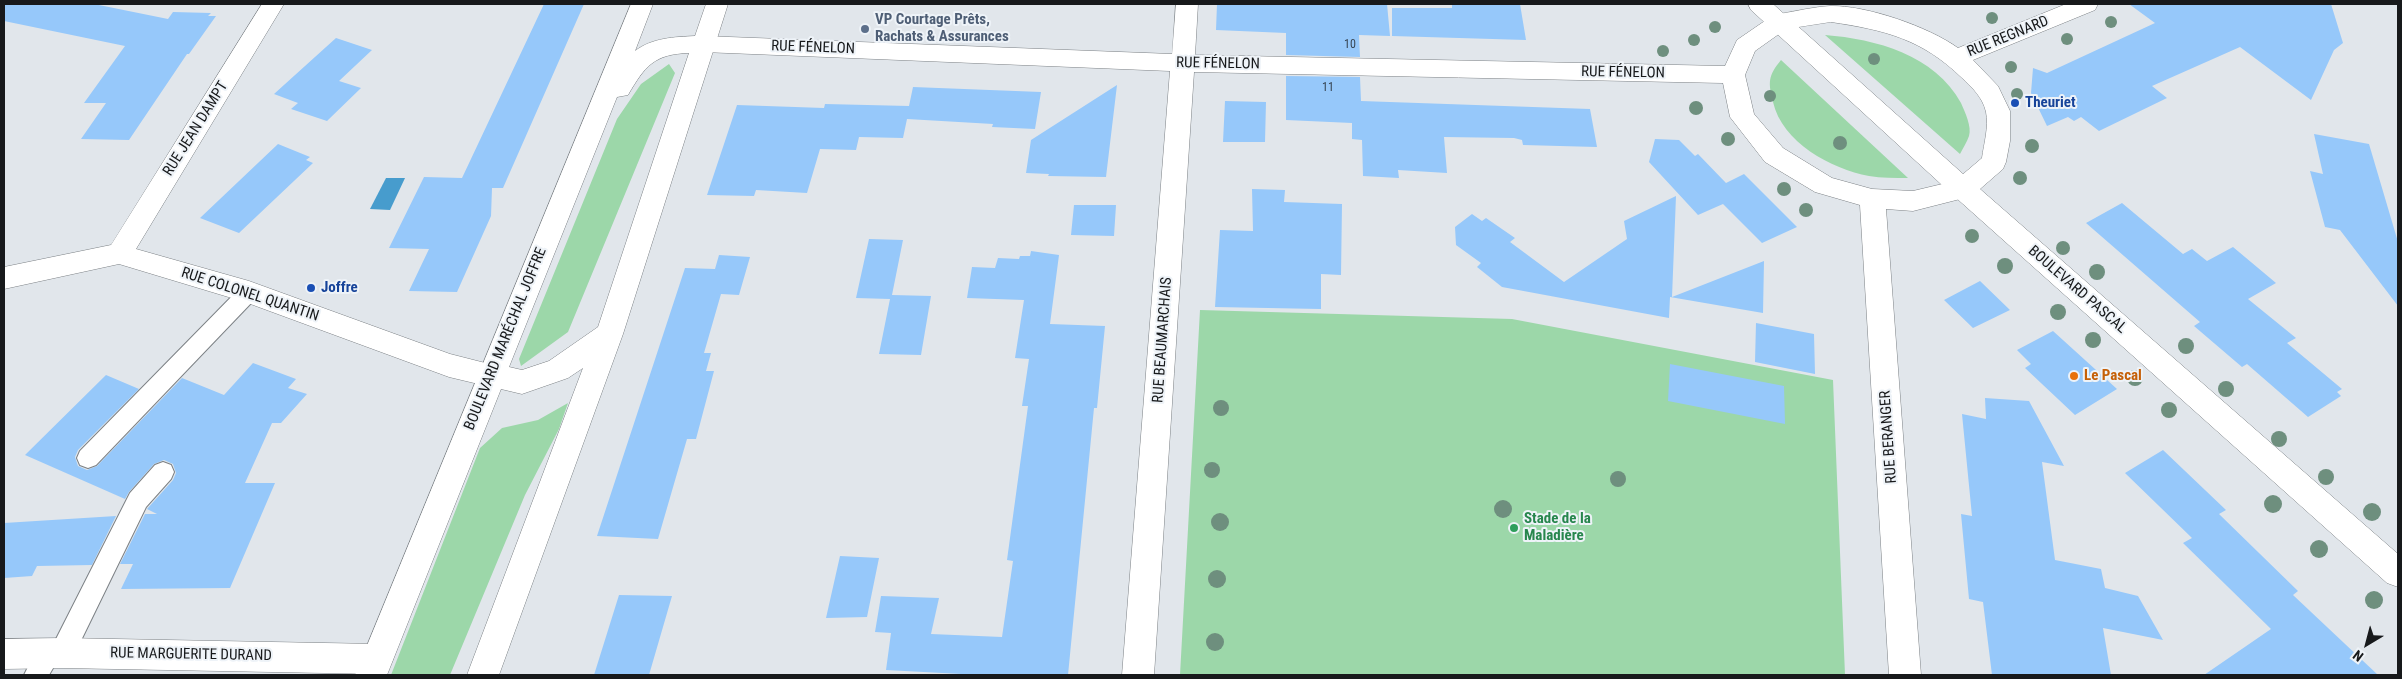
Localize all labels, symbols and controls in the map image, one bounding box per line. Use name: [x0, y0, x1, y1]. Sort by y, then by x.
place label: VP Courtage Prêts, Rachats & Assurances: [875, 11, 1009, 46]
street label: RUE REGNARD: [1965, 13, 2051, 61]
marker: VP Courtage Prêts, Rachats & Assurances: [859, 23, 871, 35]
street label: RUE FÉNELON: [771, 38, 855, 58]
house number: 10: [1344, 38, 1356, 52]
street label: RUE FÉNELON: [1176, 54, 1260, 74]
street label: RUE FÉNELON: [1581, 63, 1665, 83]
street label: RUE JEAN DAMPT: [160, 78, 232, 180]
house number: 11: [1322, 81, 1334, 95]
place label: Theuriet: [2025, 94, 2076, 112]
marker: Theuriet: [2009, 97, 2021, 109]
street label: BOULEVARD PASCAL: [2024, 242, 2130, 338]
street label: BOULEVARD MARÉCHAL JOFFRE: [461, 245, 551, 433]
street label: RUE COLONEL QUANTIN: [179, 264, 321, 326]
street label: RUE BEAUMARCHAIS: [1150, 276, 1176, 404]
place label: Joffre: [321, 279, 358, 297]
marker: Joffre: [305, 282, 317, 294]
place label: Le Pascal: [2084, 367, 2142, 385]
marker: Le Pascal: [2068, 370, 2080, 382]
street label: RUE BERANGER: [1877, 390, 1901, 484]
place label: Stade de la Maladière: [1524, 510, 1591, 545]
marker: Stade de la Maladière: [1508, 522, 1520, 534]
north arrow: [2342, 619, 2392, 669]
street label: RUE MARGUERITE DURAND: [110, 645, 272, 665]
text: N: [2350, 647, 2366, 665]

